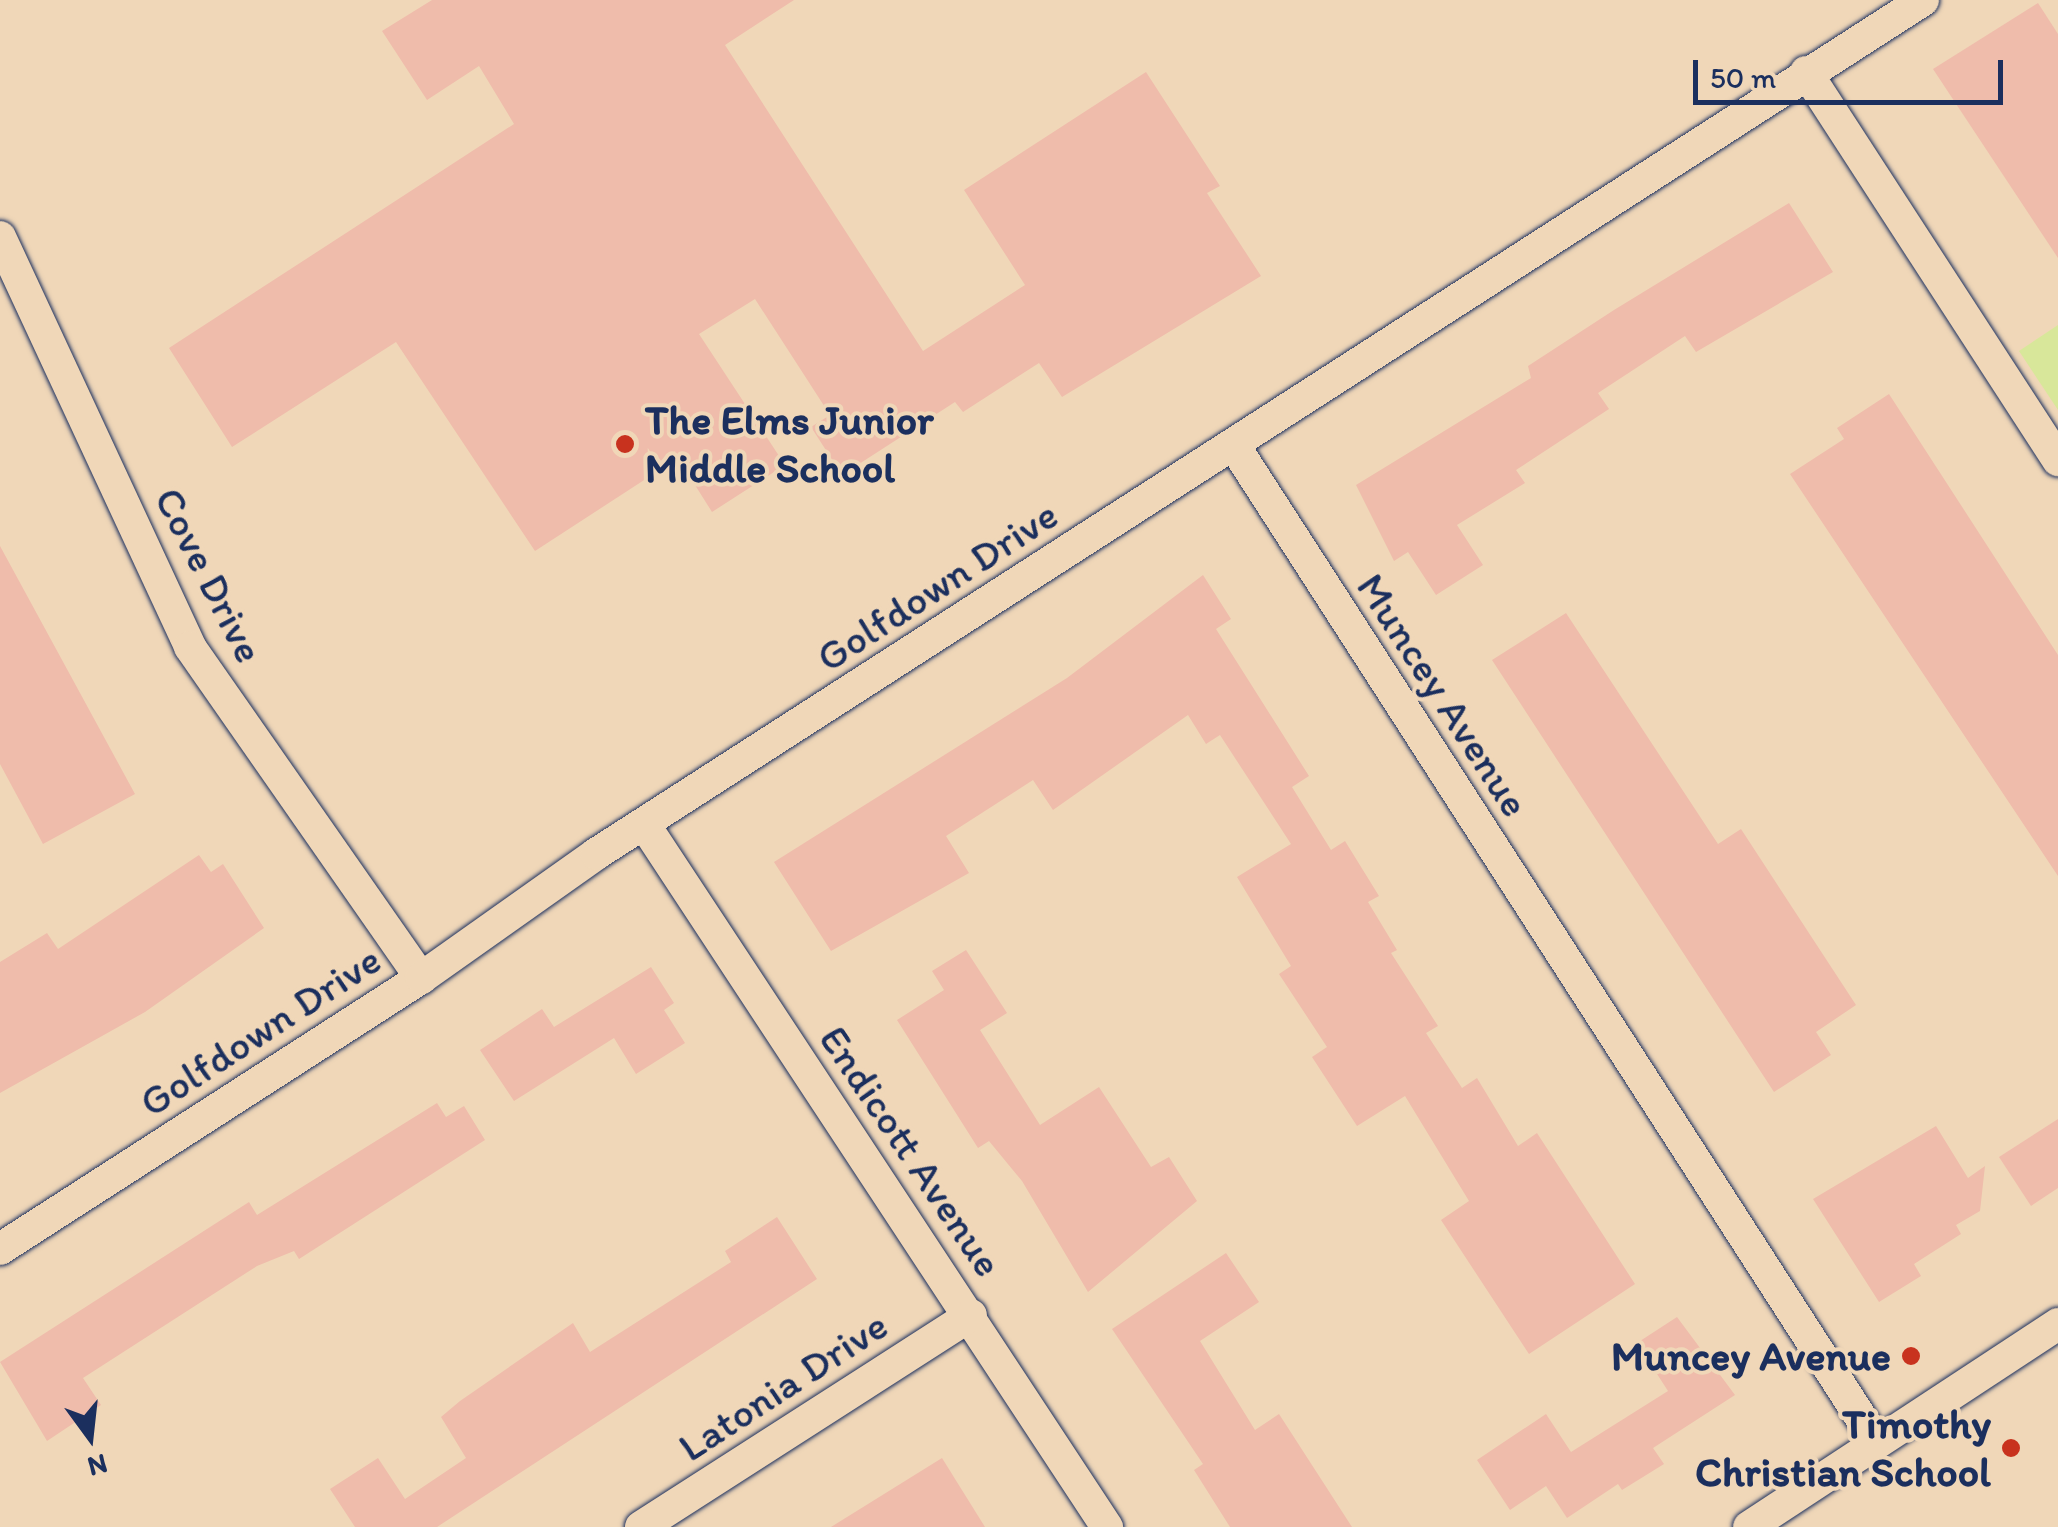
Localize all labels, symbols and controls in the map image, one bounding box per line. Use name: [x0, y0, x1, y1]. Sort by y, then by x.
scale bar: [1698, 40, 2008, 102]
text: 50 m: [1710, 59, 1776, 96]
place label: The Elms Junior Middle School: [645, 395, 933, 494]
marker: The Elms Junior Middle School: [614, 433, 636, 455]
street label: Cove Drive: [143, 478, 275, 672]
street label: Golfdown Drive: [807, 489, 1067, 683]
street label: Muncey Avenue: [1346, 564, 1540, 826]
street label: Golfdown Drive: [130, 934, 390, 1128]
street label: Endicott Avenue: [809, 1016, 1013, 1286]
street label: Latonia Drive: [669, 1300, 897, 1472]
place label: Muncey Avenue: [1611, 1331, 1891, 1381]
marker: Muncey Avenue: [1900, 1345, 1922, 1367]
north arrow: [40, 1387, 140, 1487]
place label: Timothy Christian School: [1696, 1399, 1991, 1498]
marker: Timothy Christian School: [2000, 1437, 2022, 1459]
text: N: [84, 1447, 111, 1485]

